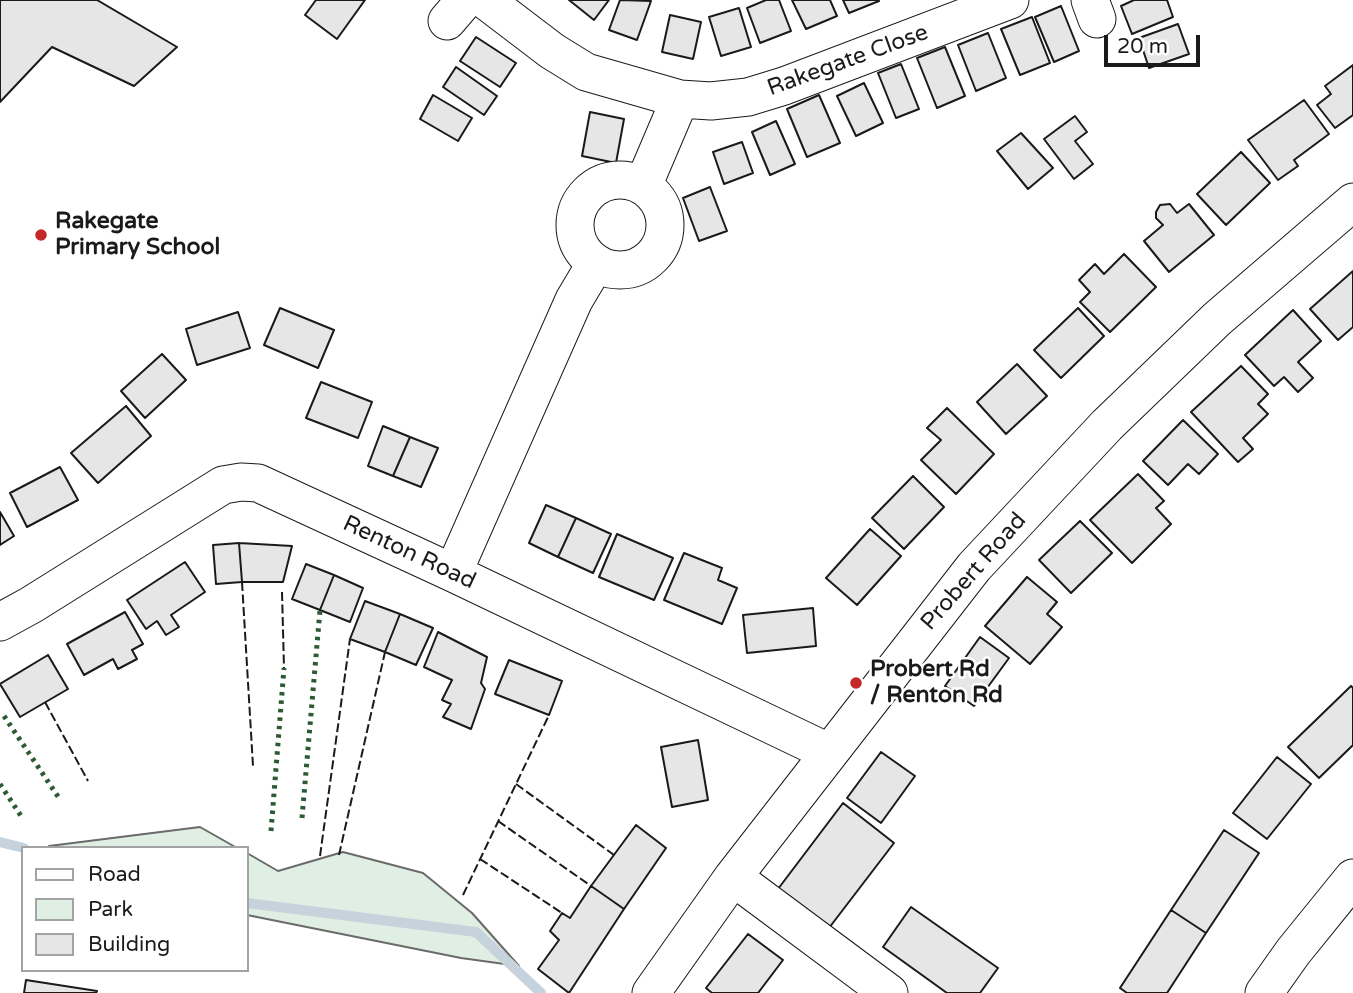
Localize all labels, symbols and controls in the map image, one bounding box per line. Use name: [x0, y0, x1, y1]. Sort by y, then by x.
street label: Rakegate Close: [764, 19, 932, 103]
scale bar: [1108, 21, 1204, 65]
text: 20 m: [1117, 34, 1168, 59]
place label: Rakegate Primary School: [55, 208, 220, 262]
marker: Rakegate Primary School: [33, 227, 49, 243]
street label: Probert Road: [915, 508, 1033, 636]
street label: Renton Road: [338, 510, 480, 596]
place label: Probert Rd / Renton Rd: [870, 656, 1003, 710]
marker: Probert Rd / Renton Rd: [848, 675, 864, 691]
legend: [21, 846, 248, 972]
text: Road: [88, 862, 141, 887]
text: Park: [88, 897, 133, 922]
text: Building: [88, 932, 170, 957]

